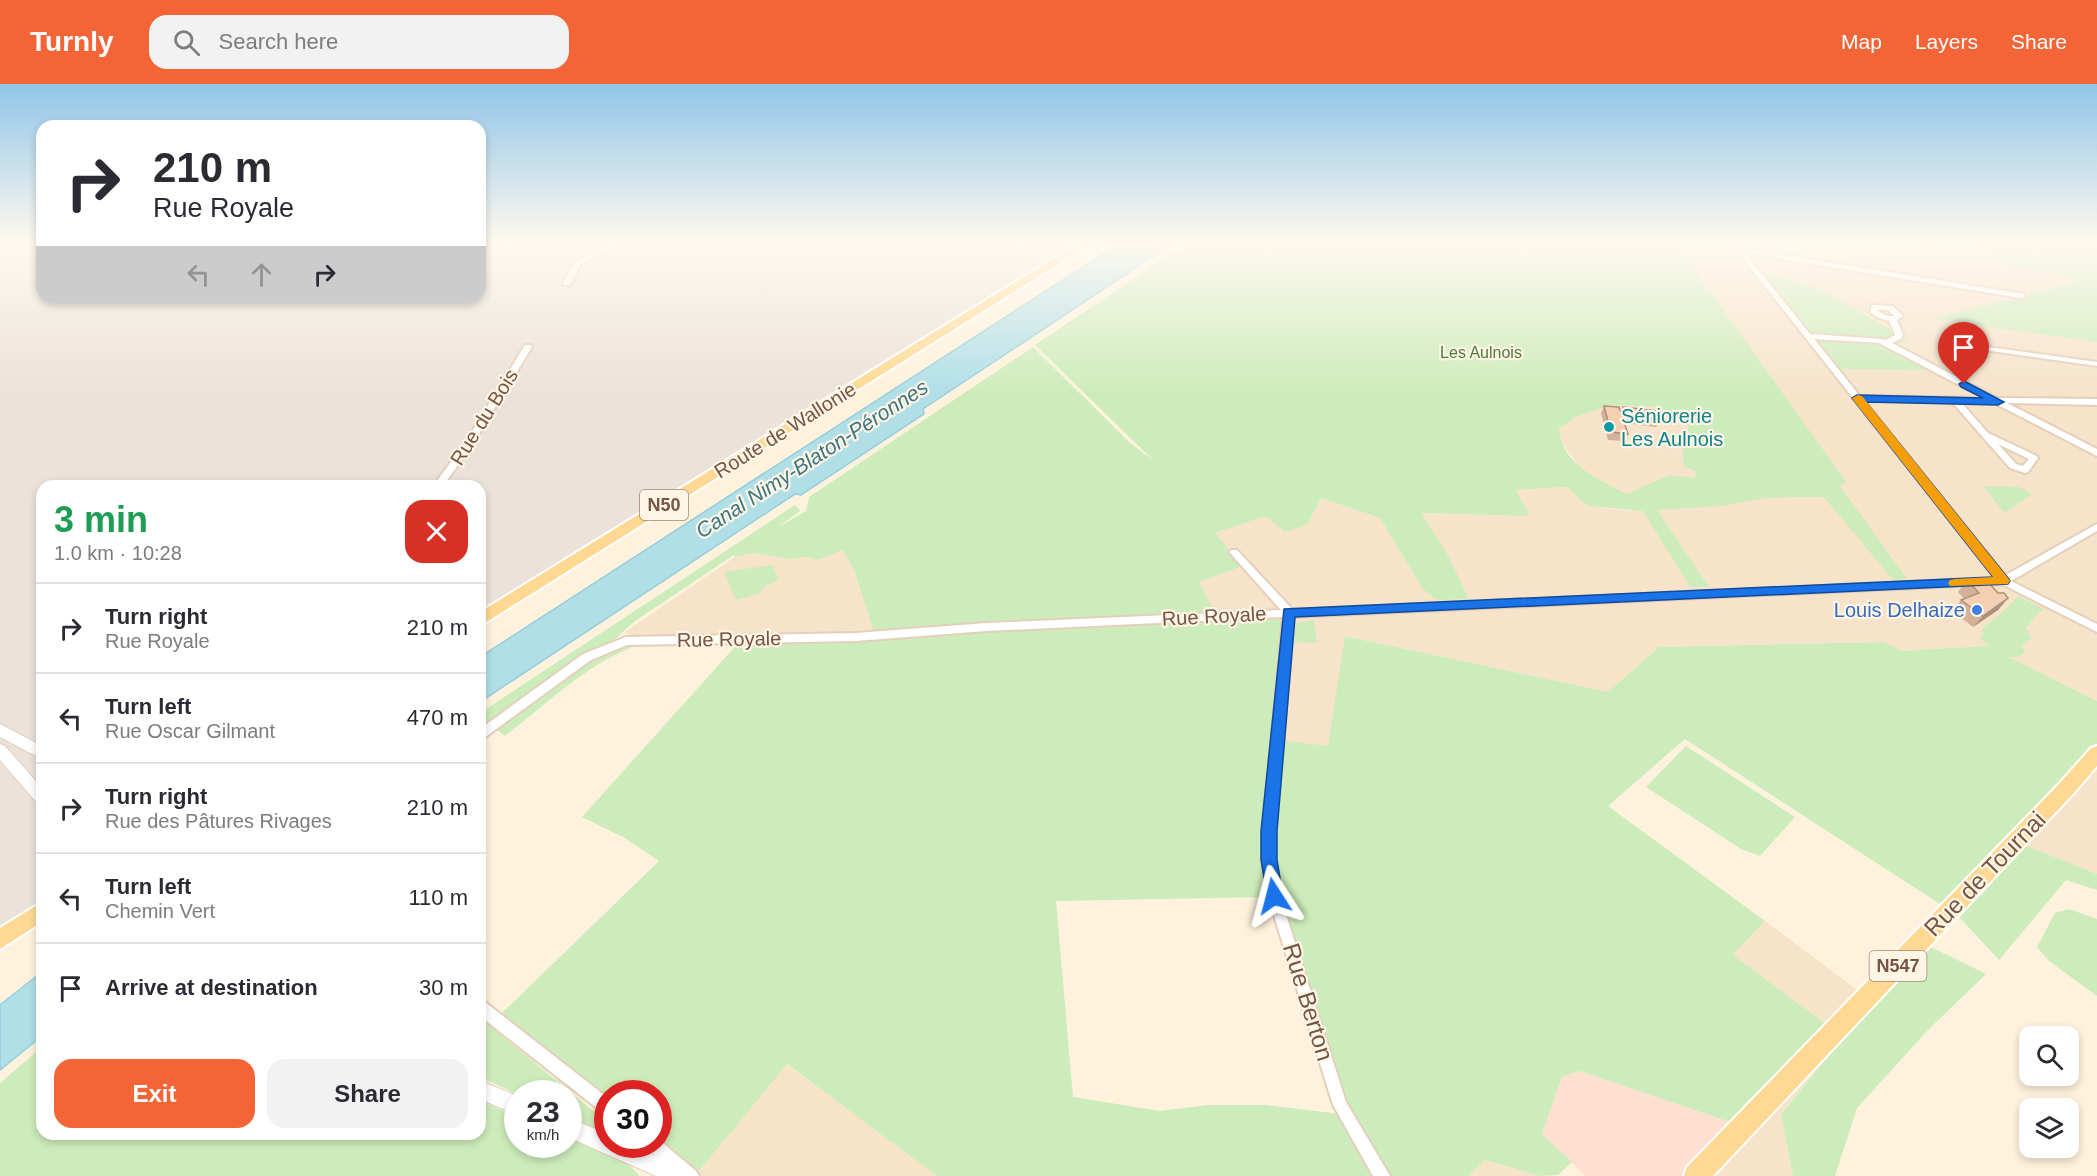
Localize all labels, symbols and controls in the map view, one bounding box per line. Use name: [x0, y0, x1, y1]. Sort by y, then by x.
search box: [149, 15, 569, 69]
text: Turnly: [30, 26, 113, 57]
icon: search: [170, 26, 203, 59]
text: Search here: [218, 29, 338, 54]
text: Map: [1841, 30, 1882, 53]
text: Layers: [1915, 30, 1978, 53]
text: Share: [2011, 30, 2067, 53]
icon: right: [54, 144, 132, 222]
text: 210 m: [153, 144, 272, 191]
text: Rue Royale: [153, 193, 294, 223]
icon: left: [182, 258, 215, 291]
icon: ahead: [245, 258, 278, 291]
icon: right: [308, 258, 341, 291]
pin: [1938, 322, 1989, 384]
icon: arrive: [1947, 331, 1980, 364]
park label: Les Aulnois: [1440, 344, 1522, 361]
street label: Rue du Bois: [446, 365, 522, 469]
water label: Canal Nimy-Blaton-Péronnes: [691, 375, 932, 542]
street label: Route de Wallonie: [710, 378, 860, 482]
place label: Séniorerie Les Aulnois: [1621, 405, 1723, 450]
marker: Séniorerie Les Aulnois: [1602, 420, 1616, 434]
road number: N50: [640, 490, 688, 520]
text: 3 min: [54, 499, 148, 540]
button: close: [405, 500, 468, 563]
text: 1.0 km · 10:28: [54, 542, 182, 564]
place label: Louis Delhaize: [1834, 599, 1965, 621]
street label: Rue Royale: [1161, 602, 1267, 630]
marker: Louis Delhaize: [1970, 603, 1984, 617]
text: Turn right: [105, 604, 207, 629]
icon: right: [54, 612, 87, 645]
text: 210 m: [407, 615, 468, 640]
street label: Rue Royale: [677, 627, 781, 651]
text: Rue Royale: [105, 630, 210, 652]
text: Turn left: [105, 694, 191, 719]
icon: left: [54, 702, 87, 735]
text: 470 m: [407, 705, 468, 730]
text: Rue Oscar Gilmant: [105, 720, 275, 742]
text: Turn right: [105, 784, 207, 809]
icon: right: [54, 792, 87, 825]
text: 210 m: [407, 795, 468, 820]
street label: Rue de Tournai: [1919, 806, 2051, 941]
text: Rue des Pâtures Rivages: [105, 810, 332, 832]
position arrow: [1242, 864, 1306, 928]
text: Turn left: [105, 874, 191, 899]
icon: left: [54, 882, 87, 915]
text: 110 m: [408, 885, 468, 910]
text: Chemin Vert: [105, 900, 215, 922]
street label: Rue Berton: [1278, 940, 1339, 1064]
road number: N547: [1870, 951, 1926, 981]
icon: arrive: [54, 972, 87, 1005]
text: Arrive at destination: [105, 975, 318, 1000]
text: 30 m: [419, 975, 468, 1000]
map controls: [2019, 1026, 2079, 1158]
button: search: [2019, 1026, 2079, 1086]
button: Exit: [54, 1059, 255, 1128]
button: Share: [267, 1059, 468, 1128]
speed limit sign: 30: [594, 1080, 672, 1158]
text: 23: [526, 1095, 560, 1128]
button: layers: [2019, 1098, 2079, 1158]
text: km/h: [527, 1126, 559, 1143]

